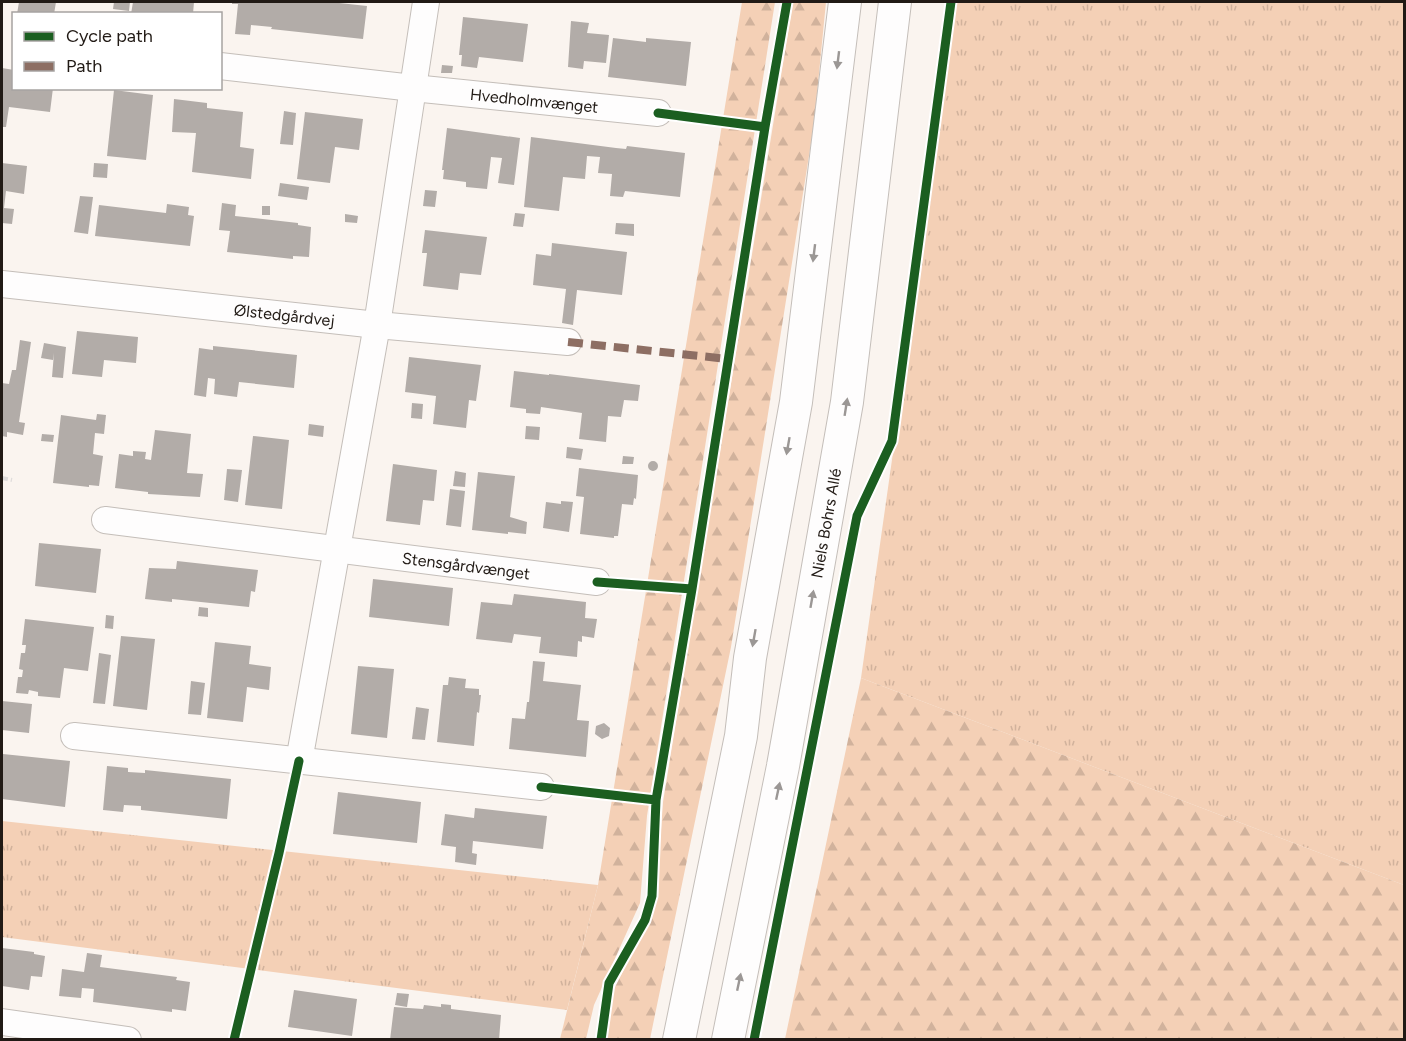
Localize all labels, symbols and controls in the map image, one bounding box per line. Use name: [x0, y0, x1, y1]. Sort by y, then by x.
legend: [12, 12, 222, 90]
text: Cycle path: [66, 25, 153, 47]
one-way arrow: [833, 50, 843, 69]
text: Path: [66, 55, 102, 77]
street label: Hvedholmvænget: [469, 85, 599, 117]
one-way arrow: [809, 244, 819, 263]
street label: Ølstedgårdvej: [233, 300, 336, 330]
one-way arrow: [841, 397, 850, 416]
one-way arrow: [783, 437, 792, 456]
street label: Niels Bohrs Allé: [807, 467, 845, 580]
street label: Stensgårdvænget: [401, 549, 531, 583]
one-way arrow: [808, 589, 817, 608]
one-way arrow: [749, 629, 758, 648]
one-way arrow: [774, 781, 783, 800]
one-way arrow: [735, 972, 744, 991]

